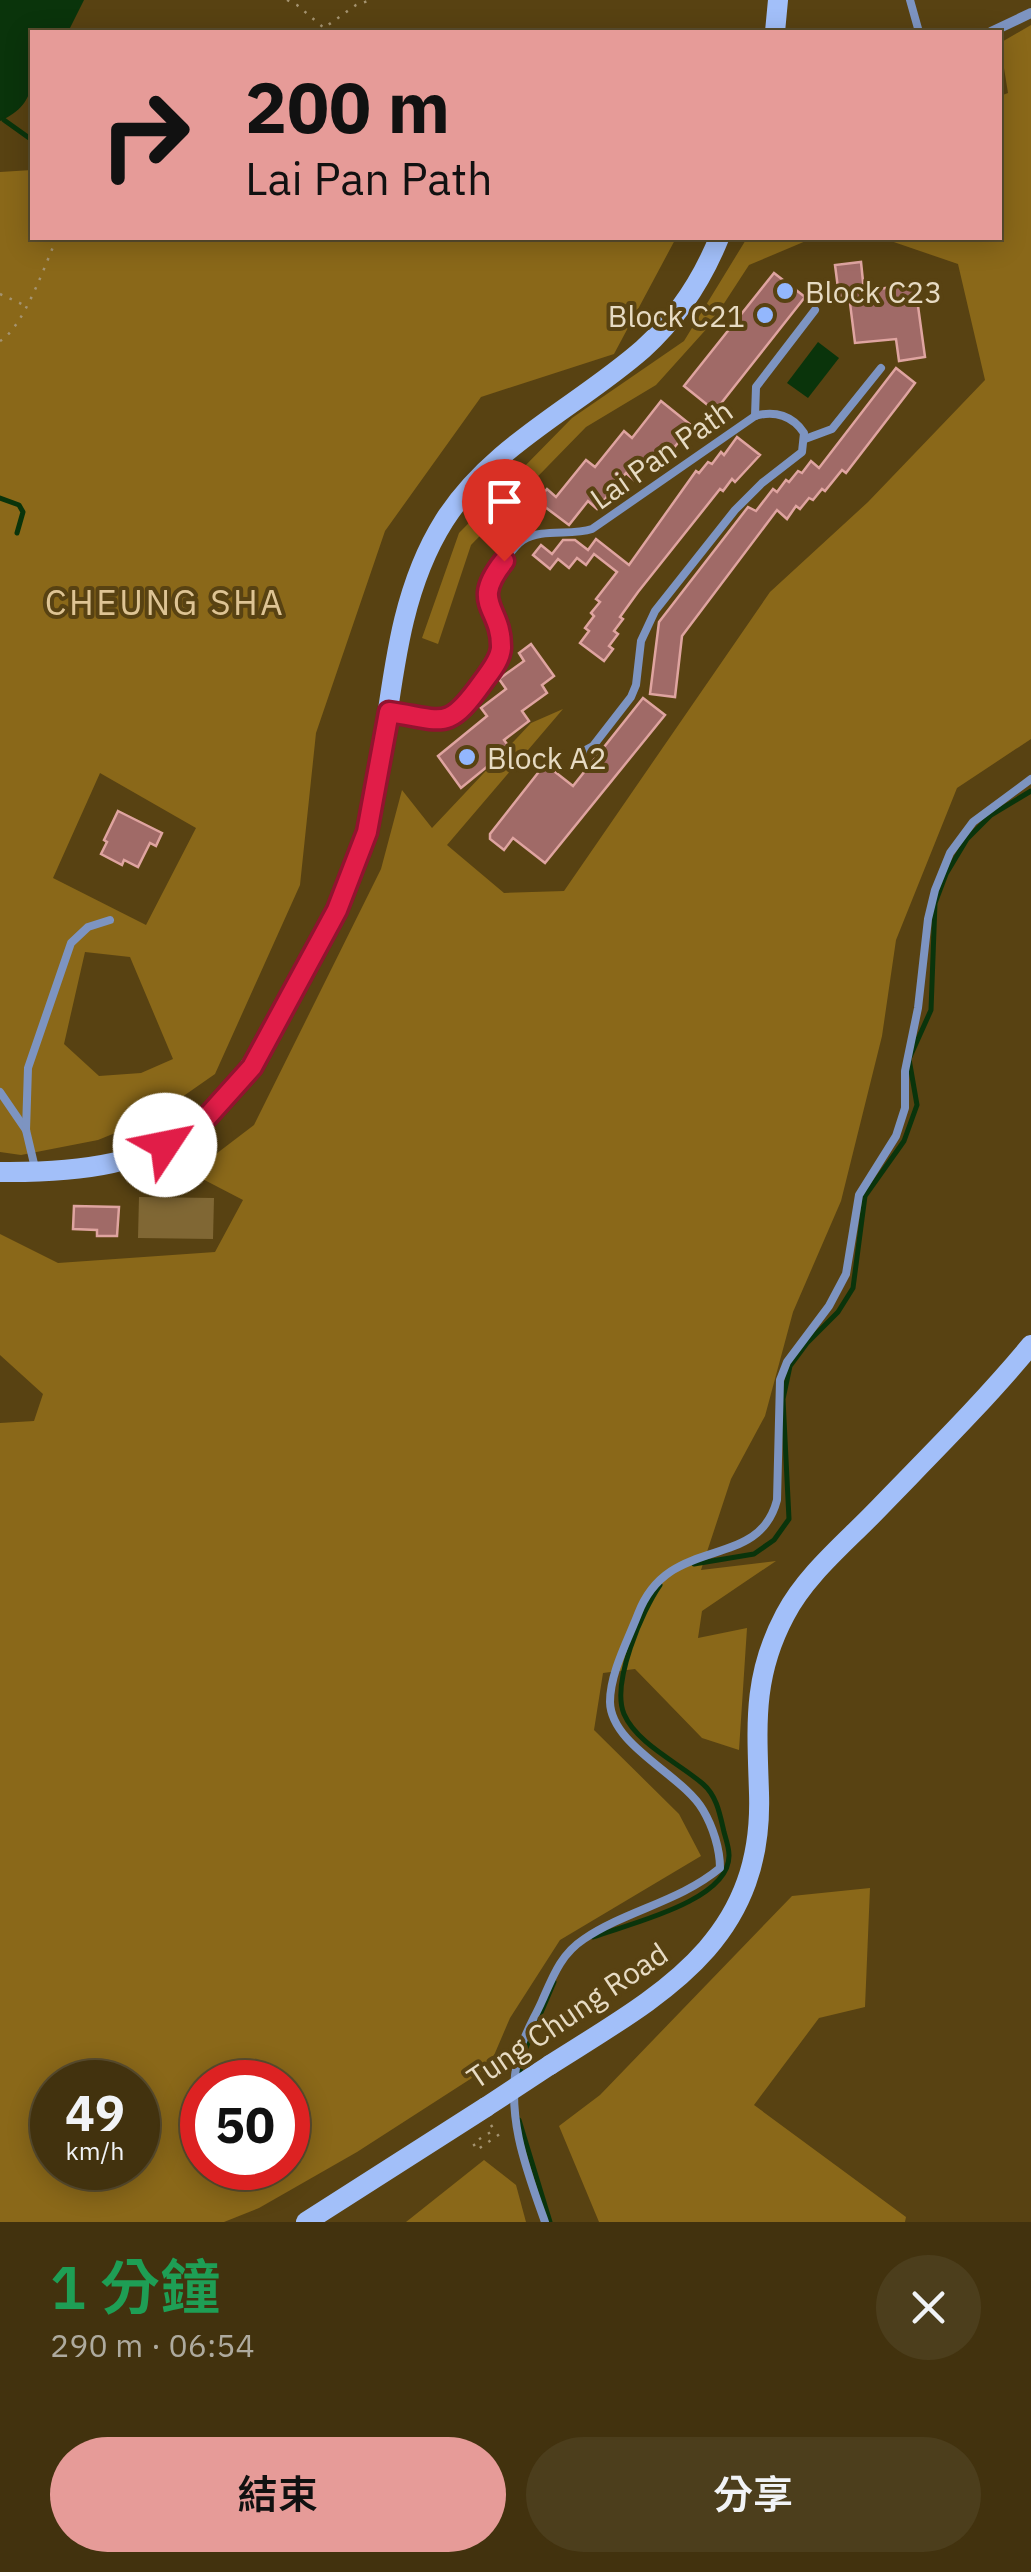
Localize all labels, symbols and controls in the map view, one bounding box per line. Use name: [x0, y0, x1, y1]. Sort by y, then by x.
text: 200 m: [245, 61, 450, 152]
icon: right: [80, 70, 210, 200]
text: Lai Pan Path: [245, 149, 493, 207]
place label: Block C23: [805, 272, 942, 311]
marker: Block C23: [774, 280, 796, 302]
place label: Block C21: [608, 296, 745, 335]
marker: Block C21: [754, 304, 776, 326]
street label: Lai Pan Path: [582, 391, 740, 517]
pin: [462, 459, 547, 562]
icon: arrive: [477, 474, 532, 529]
district label: CHEUNG SHA: [45, 579, 285, 625]
place label: Block A2: [487, 738, 607, 777]
marker: Block A2: [456, 746, 478, 768]
position arrow: [113, 1093, 217, 1197]
street label: Tung Chung Road: [459, 1933, 675, 2097]
speed limit sign: 50: [180, 2060, 310, 2190]
text: 49: [65, 2080, 125, 2145]
text: km/h: [66, 2134, 124, 2167]
text: 1 分鐘: [50, 2247, 220, 2326]
button: close: [876, 2255, 981, 2360]
text: 290 m · 06:54: [50, 2324, 255, 2366]
button: 結束: [50, 2437, 506, 2552]
button: 分享: [526, 2437, 981, 2552]

